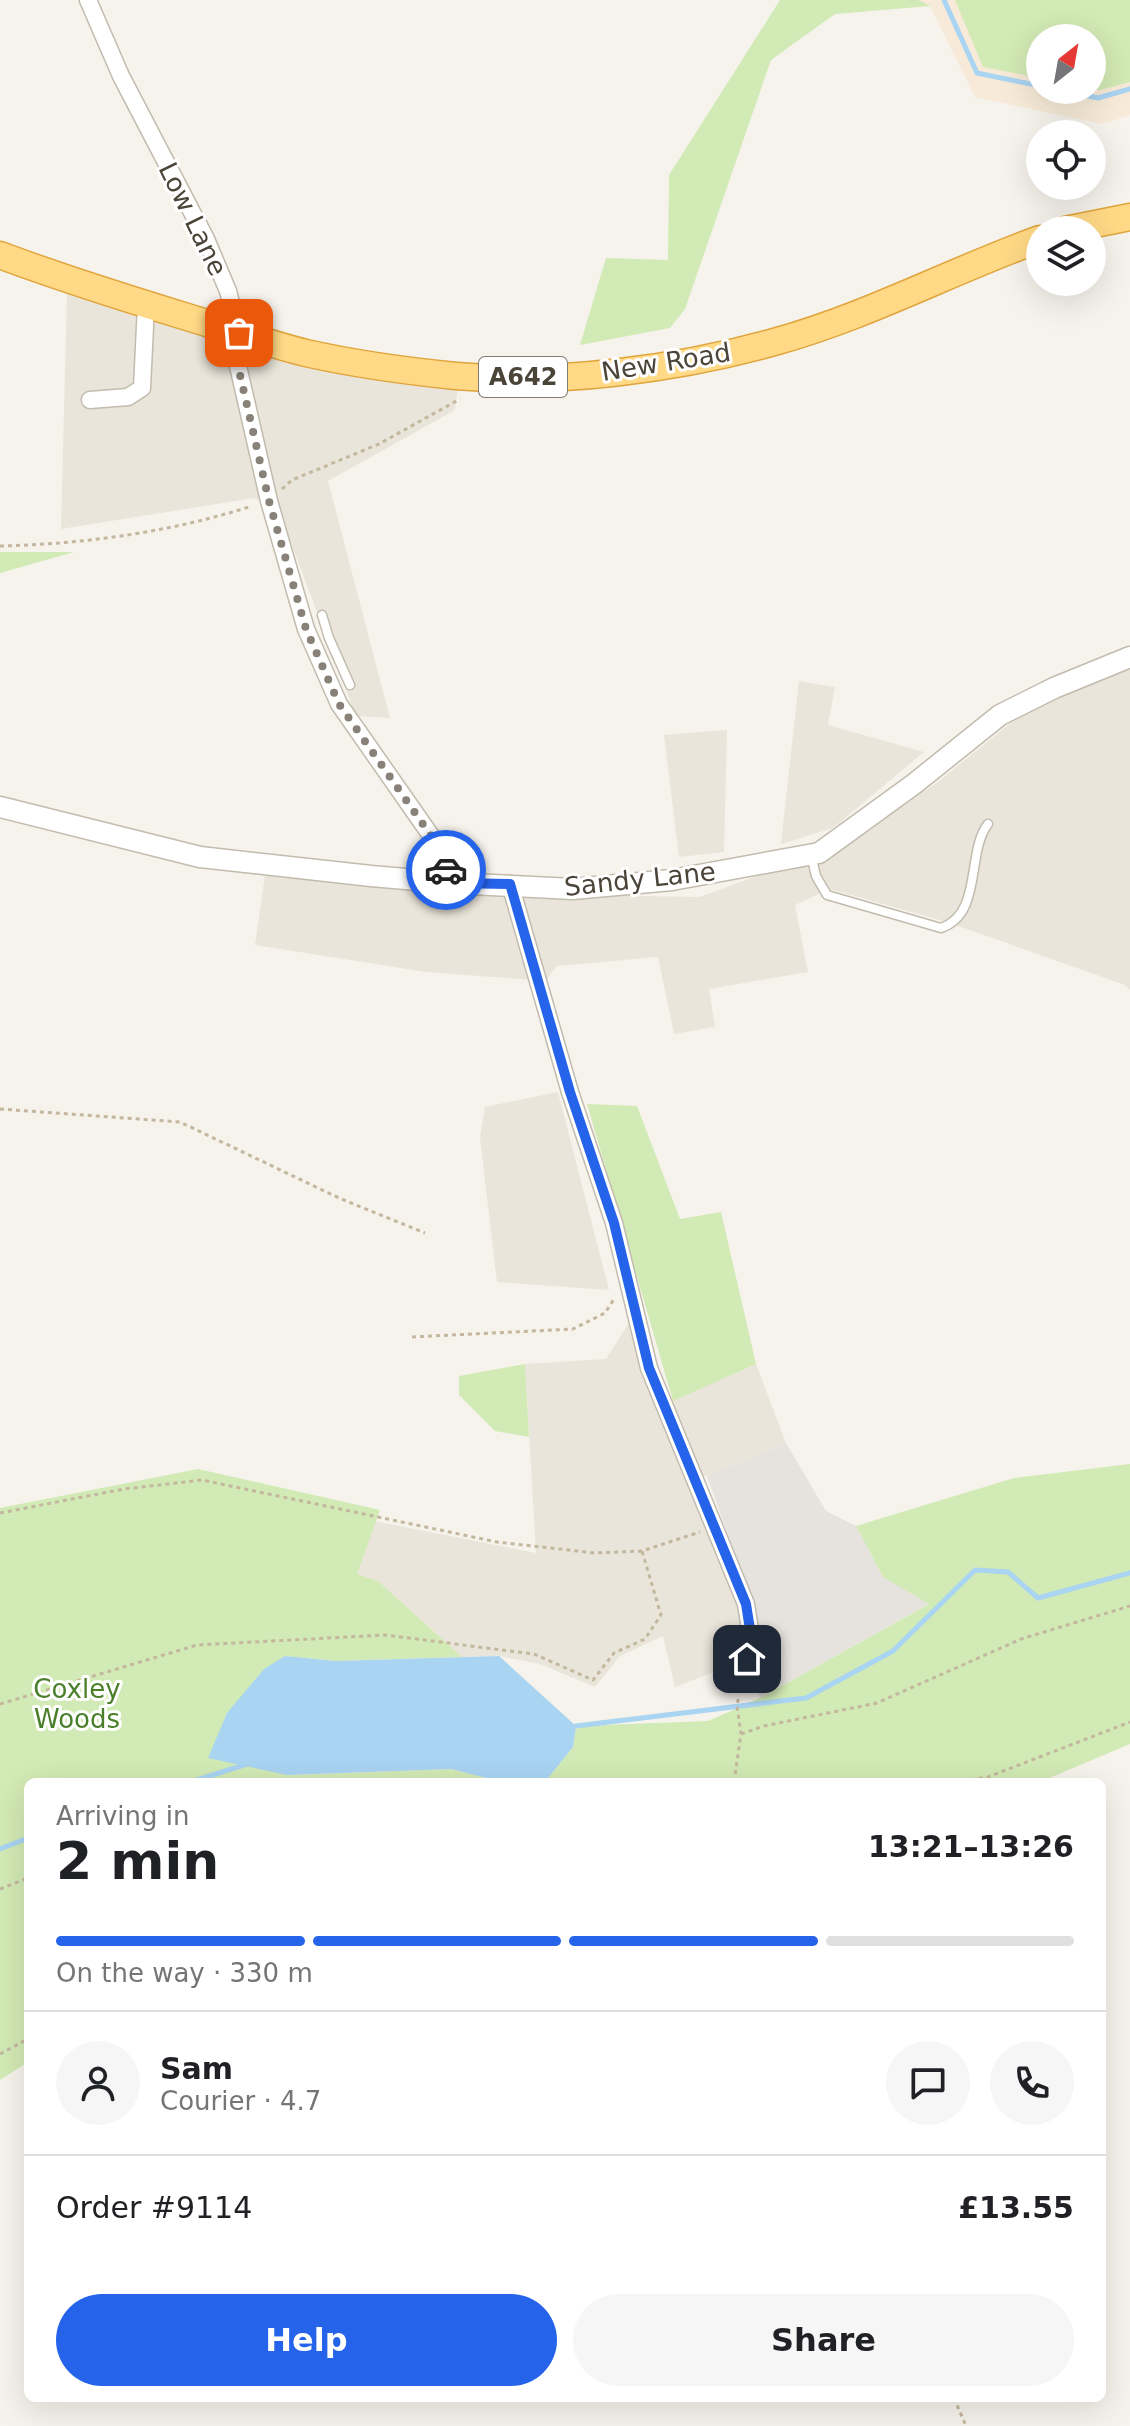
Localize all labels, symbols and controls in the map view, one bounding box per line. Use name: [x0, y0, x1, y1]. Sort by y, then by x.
north arrow: [1026, 24, 1106, 104]
map controls: [1026, 24, 1106, 296]
button: locate: [1026, 120, 1106, 200]
street label: Low Lane: [153, 157, 233, 281]
button: layers: [1026, 216, 1106, 296]
pin: [205, 299, 273, 367]
icon: bag: [217, 311, 261, 355]
street label: New Road: [599, 337, 733, 387]
road number: A642: [479, 357, 567, 397]
courier: [406, 830, 486, 910]
icon: car: [424, 848, 468, 892]
street label: Sandy Lane: [563, 856, 717, 902]
pin: [713, 1625, 781, 1693]
icon: home: [725, 1637, 769, 1681]
park label: Coxley Woods: [33, 1674, 121, 1734]
text: Arriving in: [56, 1801, 190, 1831]
text: 13:21–13:26: [868, 1829, 1074, 1864]
text: 2 min: [56, 1831, 219, 1891]
text: On the way · 330 m: [56, 1958, 313, 1988]
button: person: [56, 2041, 140, 2125]
button: chat: [886, 2041, 970, 2125]
button: phone: [990, 2041, 1074, 2125]
text: Sam: [160, 2051, 233, 2086]
text: Courier · 4.7: [160, 2086, 321, 2116]
text: Order #9114: [56, 2190, 252, 2225]
text: £13.55: [958, 2190, 1074, 2225]
button: Help: [56, 2294, 557, 2386]
button: Share: [573, 2294, 1074, 2386]

